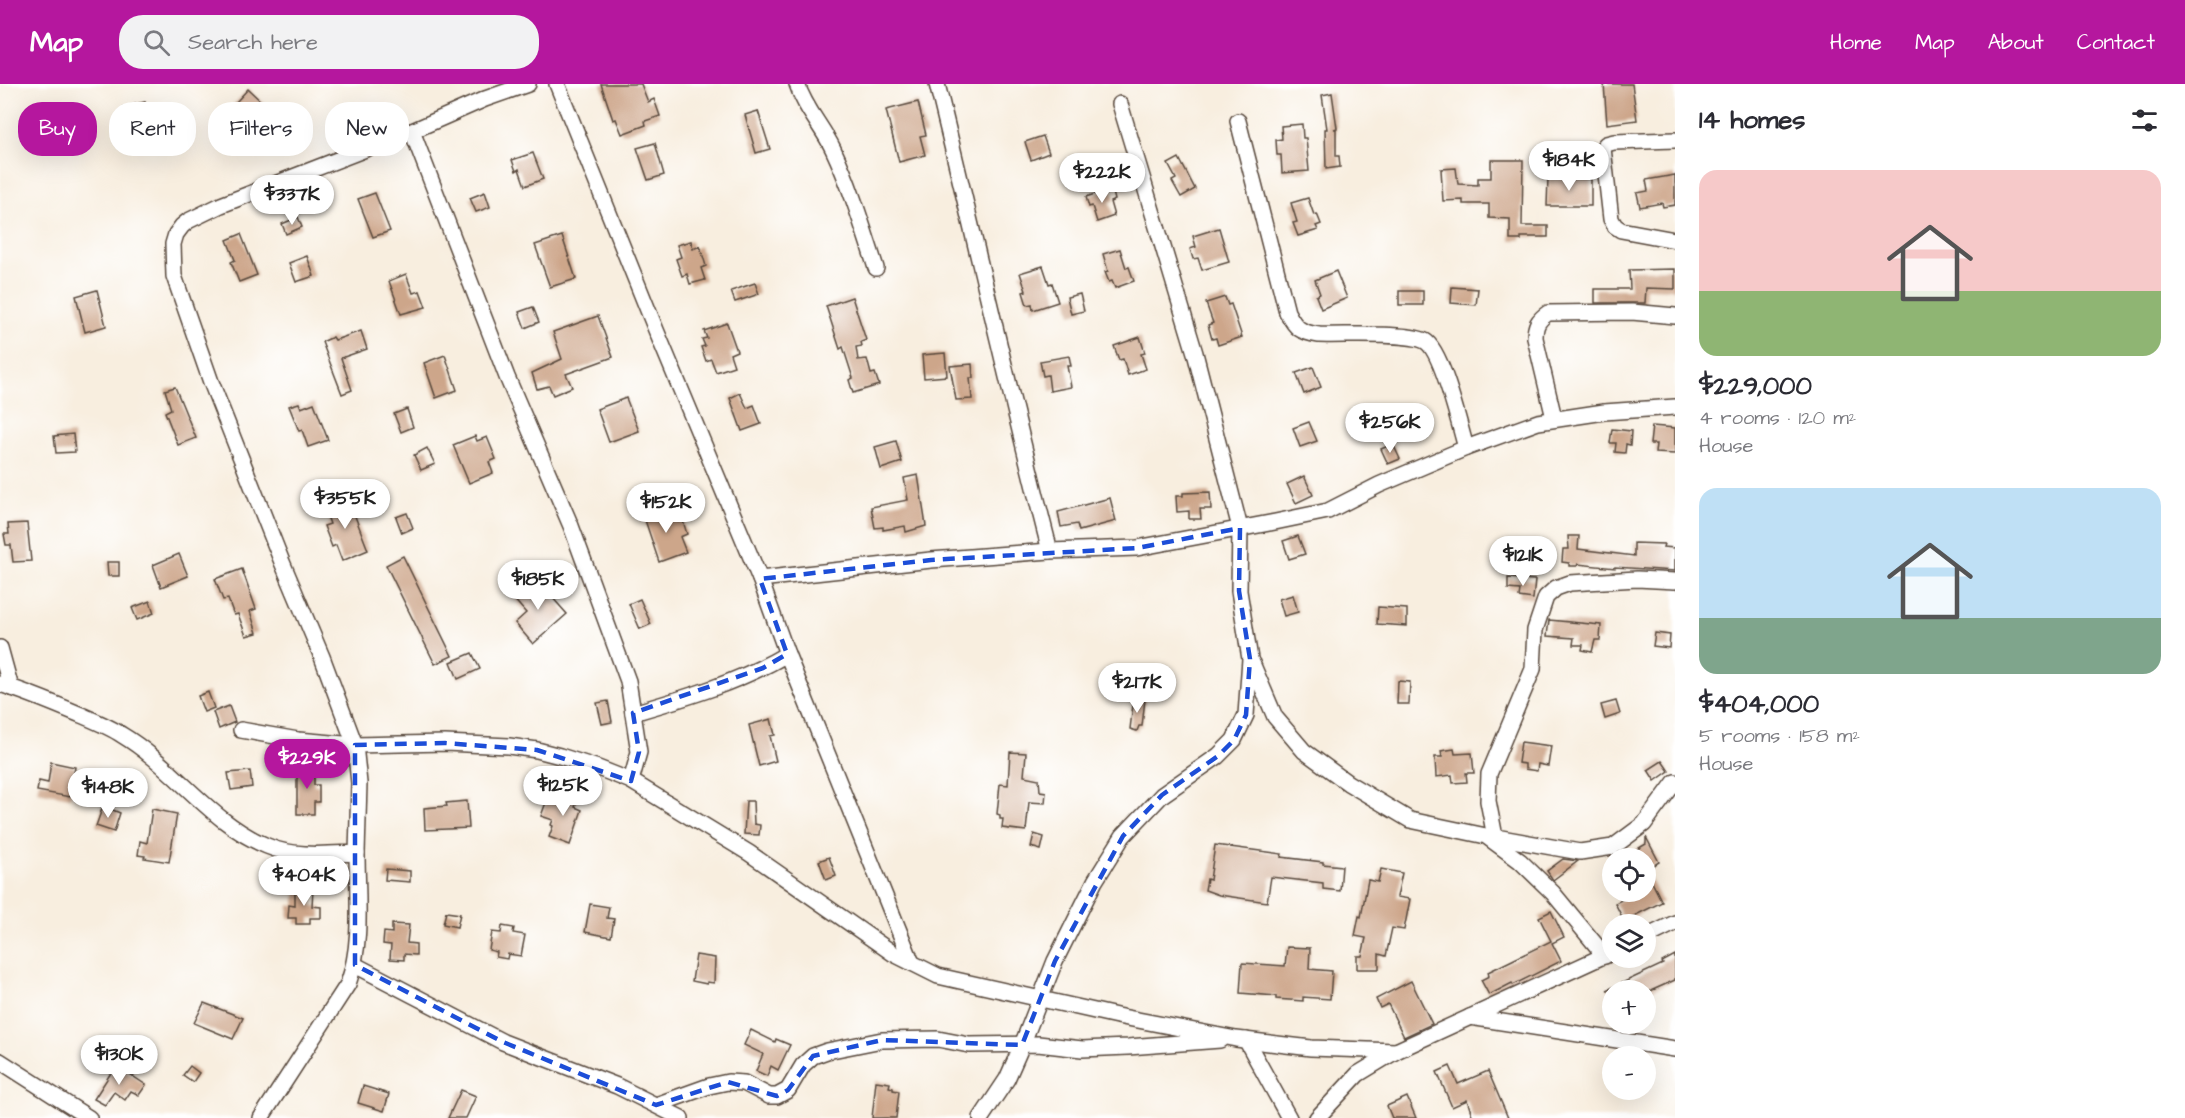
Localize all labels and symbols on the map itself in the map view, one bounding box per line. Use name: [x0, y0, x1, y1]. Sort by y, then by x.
pin: $184K: [1527, 141, 1611, 192]
pin: $222K: [1060, 153, 1144, 204]
pin: $337K: [250, 175, 334, 226]
pin: $256K: [1348, 403, 1432, 454]
pin: $355K: [303, 479, 387, 530]
pin: $152K: [624, 483, 708, 534]
pin: $121K: [1481, 536, 1565, 587]
pin: $185K: [496, 560, 580, 611]
pin: $217K: [1095, 663, 1179, 714]
pin: $229K: [265, 739, 349, 790]
pin: $125K: [521, 766, 605, 817]
pin: $148K: [66, 768, 150, 819]
pin: $404K: [262, 856, 346, 907]
pin: $130K: [77, 1035, 161, 1086]

